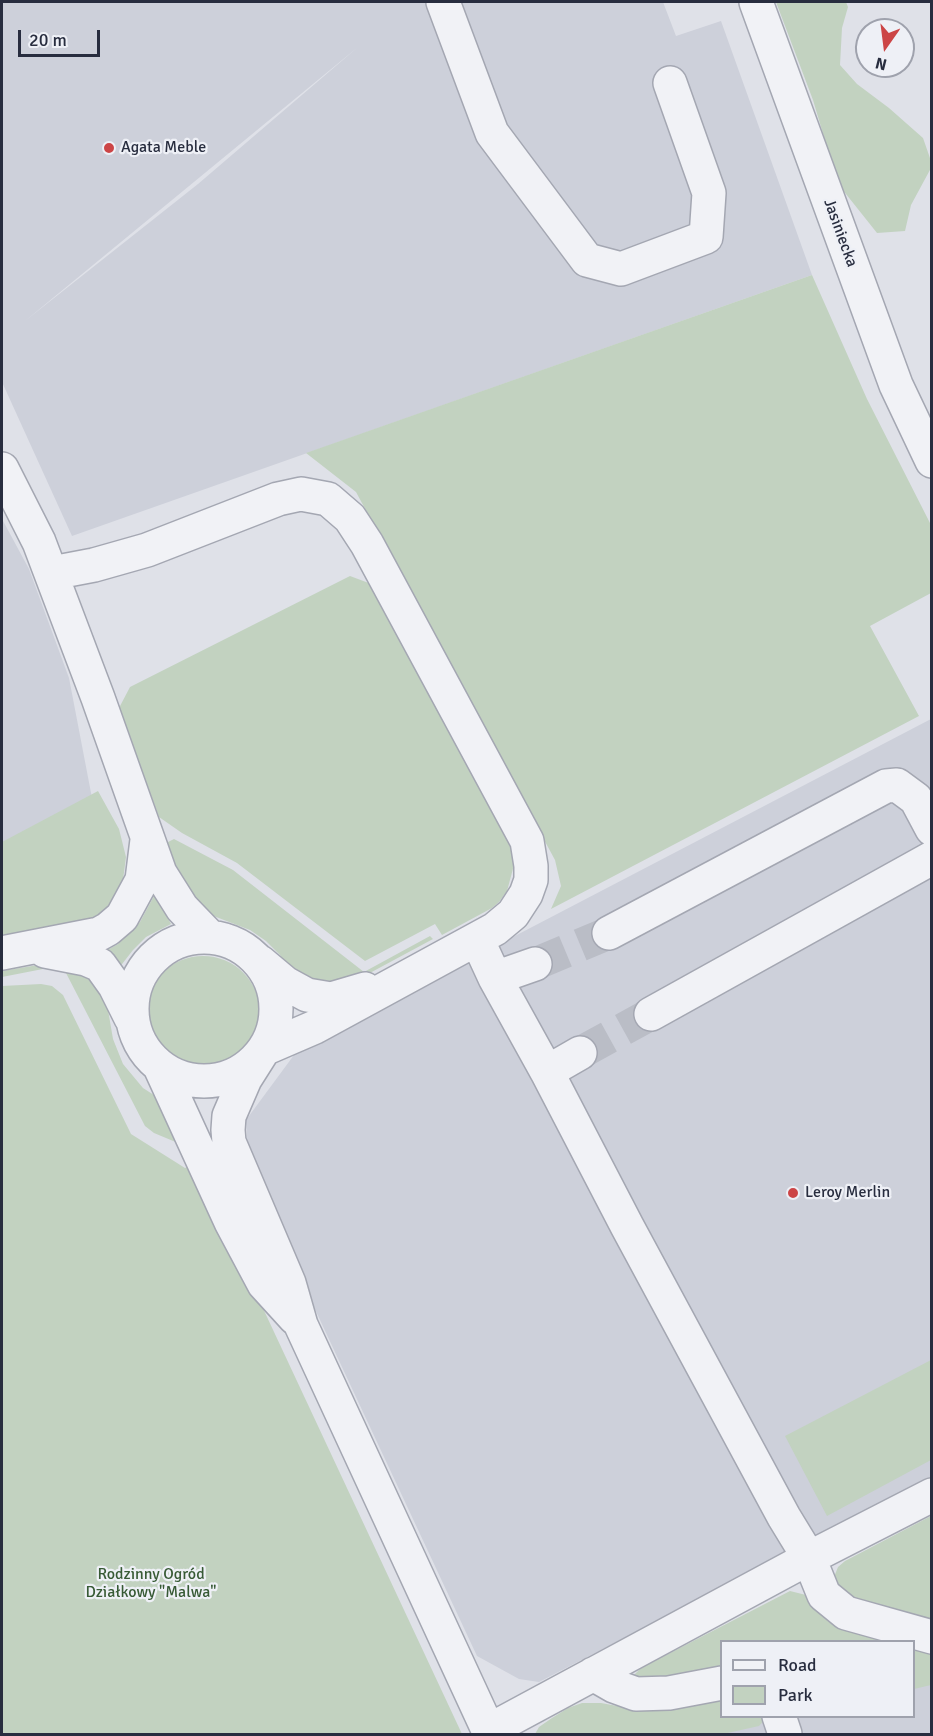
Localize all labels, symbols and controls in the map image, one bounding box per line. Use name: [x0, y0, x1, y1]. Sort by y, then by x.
scale bar: [21, 18, 104, 56]
north arrow: [855, 18, 915, 78]
text: 20 m: [29, 29, 67, 51]
text: N: [873, 52, 889, 75]
place label: Agata Meble: [121, 138, 206, 158]
marker: Agata Meble: [102, 141, 116, 155]
street label: Jasiniecka: [819, 196, 861, 270]
place label: Leroy Merlin: [805, 1183, 890, 1203]
marker: Leroy Merlin: [786, 1186, 800, 1200]
park label: Rodzinny Ogród Działkowy "Malwa": [86, 1565, 216, 1603]
legend: [720, 1640, 915, 1718]
text: Road: [778, 1654, 817, 1676]
text: Park: [778, 1684, 813, 1706]

